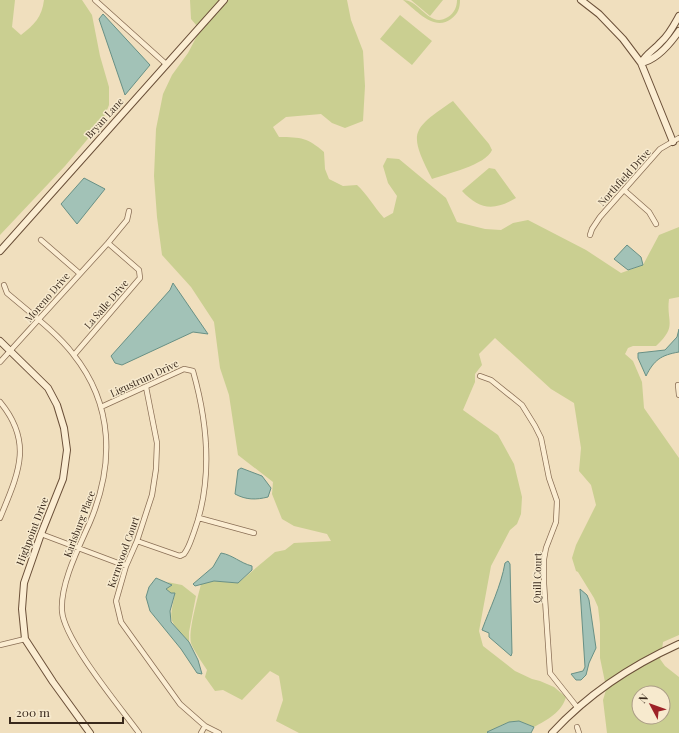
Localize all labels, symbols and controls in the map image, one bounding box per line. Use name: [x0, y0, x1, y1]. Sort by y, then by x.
street label: Bryan Lane: [82, 94, 126, 142]
street label: Northfield Drive: [594, 145, 654, 209]
street label: Moreno Drive: [21, 269, 73, 325]
street label: La Salle Drive: [81, 276, 131, 332]
street label: Ligustrum Drive: [108, 356, 180, 400]
street label: Karlsburg Place: [60, 489, 98, 559]
street label: Highpoint Drive: [13, 495, 51, 567]
street label: Kernwood Court: [104, 514, 143, 590]
street label: Quill Court: [530, 552, 544, 603]
north arrow: [631, 685, 671, 725]
text: N: [635, 690, 651, 706]
scale bar: [10, 699, 123, 725]
text: 200 m: [16, 704, 50, 720]

